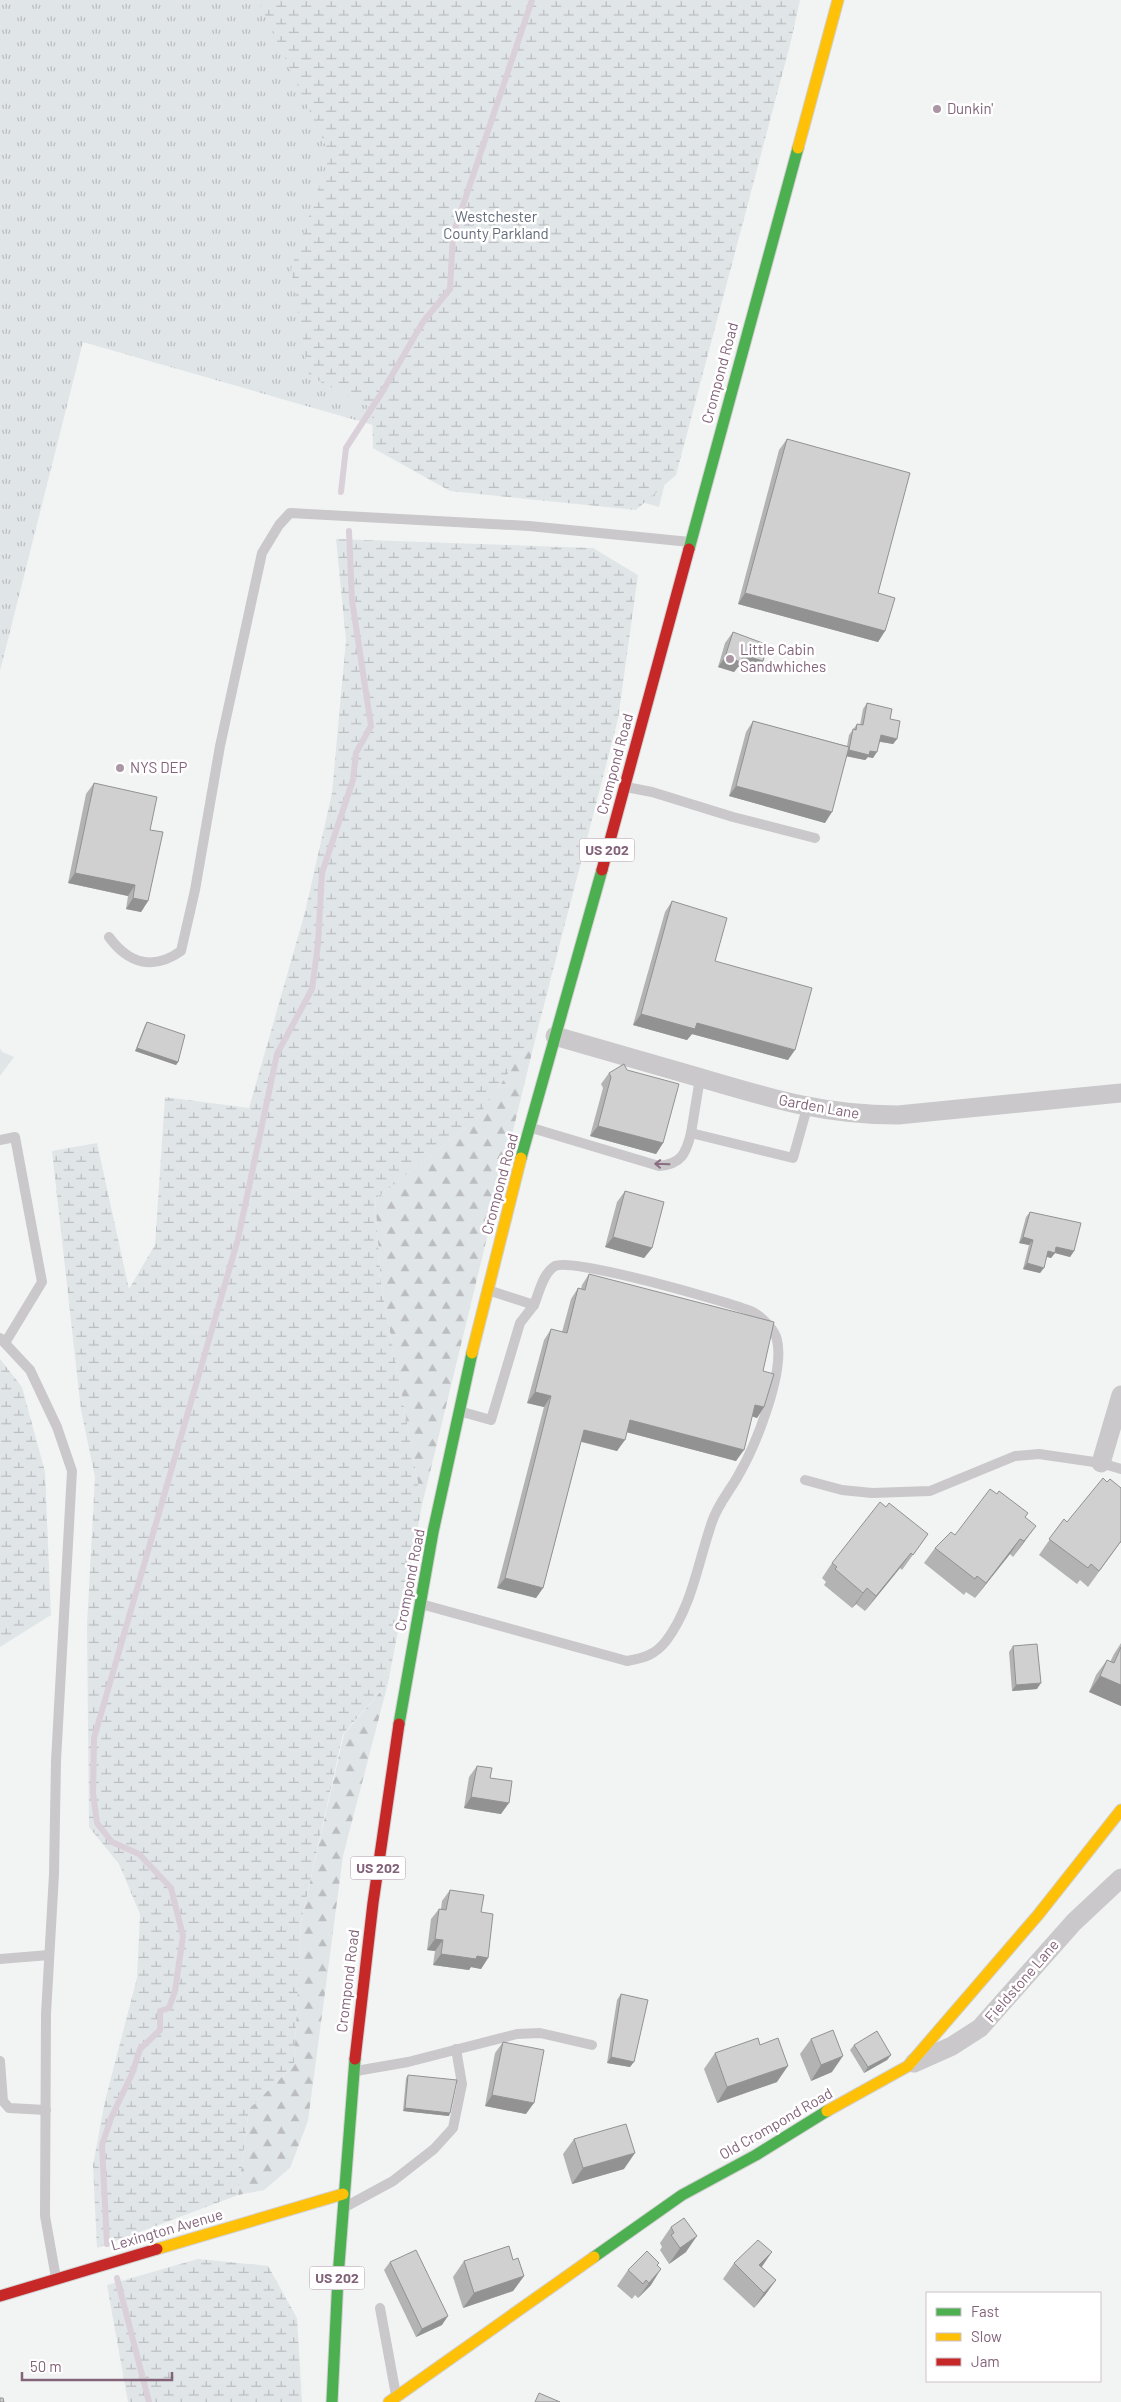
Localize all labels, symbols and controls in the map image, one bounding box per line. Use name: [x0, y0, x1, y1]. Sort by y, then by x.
place label: Dunkin': [947, 99, 993, 117]
marker: Dunkin': [931, 103, 943, 115]
park label: Westchester County Parkland: [443, 207, 549, 242]
street label: Crompond Road: [697, 320, 741, 425]
place label: Little Cabin Sandwhiches: [740, 640, 826, 675]
marker: Little Cabin Sandwhiches: [724, 653, 736, 665]
street label: Crompond Road: [592, 711, 636, 816]
place label: NYS DEP: [130, 758, 188, 776]
marker: NYS DEP: [114, 762, 126, 774]
road number: US 202: [580, 838, 634, 862]
street label: Garden Lane: [777, 1090, 861, 1122]
street label: Crompond Road: [477, 1131, 521, 1236]
one-way arrow: [654, 1160, 670, 1169]
street label: Crompond Road: [390, 1527, 428, 1632]
road number: US 202: [350, 1856, 406, 1880]
street label: Crompond Road: [332, 1928, 362, 2033]
street label: Fieldstone Lane: [980, 1935, 1062, 2025]
street label: Old Crompond Road: [716, 2083, 835, 2163]
street label: Lexington Avenue: [109, 2204, 225, 2254]
road number: US 202: [310, 2266, 364, 2290]
legend: [926, 2292, 1101, 2382]
text: Fast: [971, 2302, 999, 2320]
text: Slow: [971, 2327, 1002, 2345]
scale bar: [22, 2350, 172, 2382]
text: Jam: [971, 2352, 1000, 2370]
text: 50 m: [30, 2357, 62, 2375]

